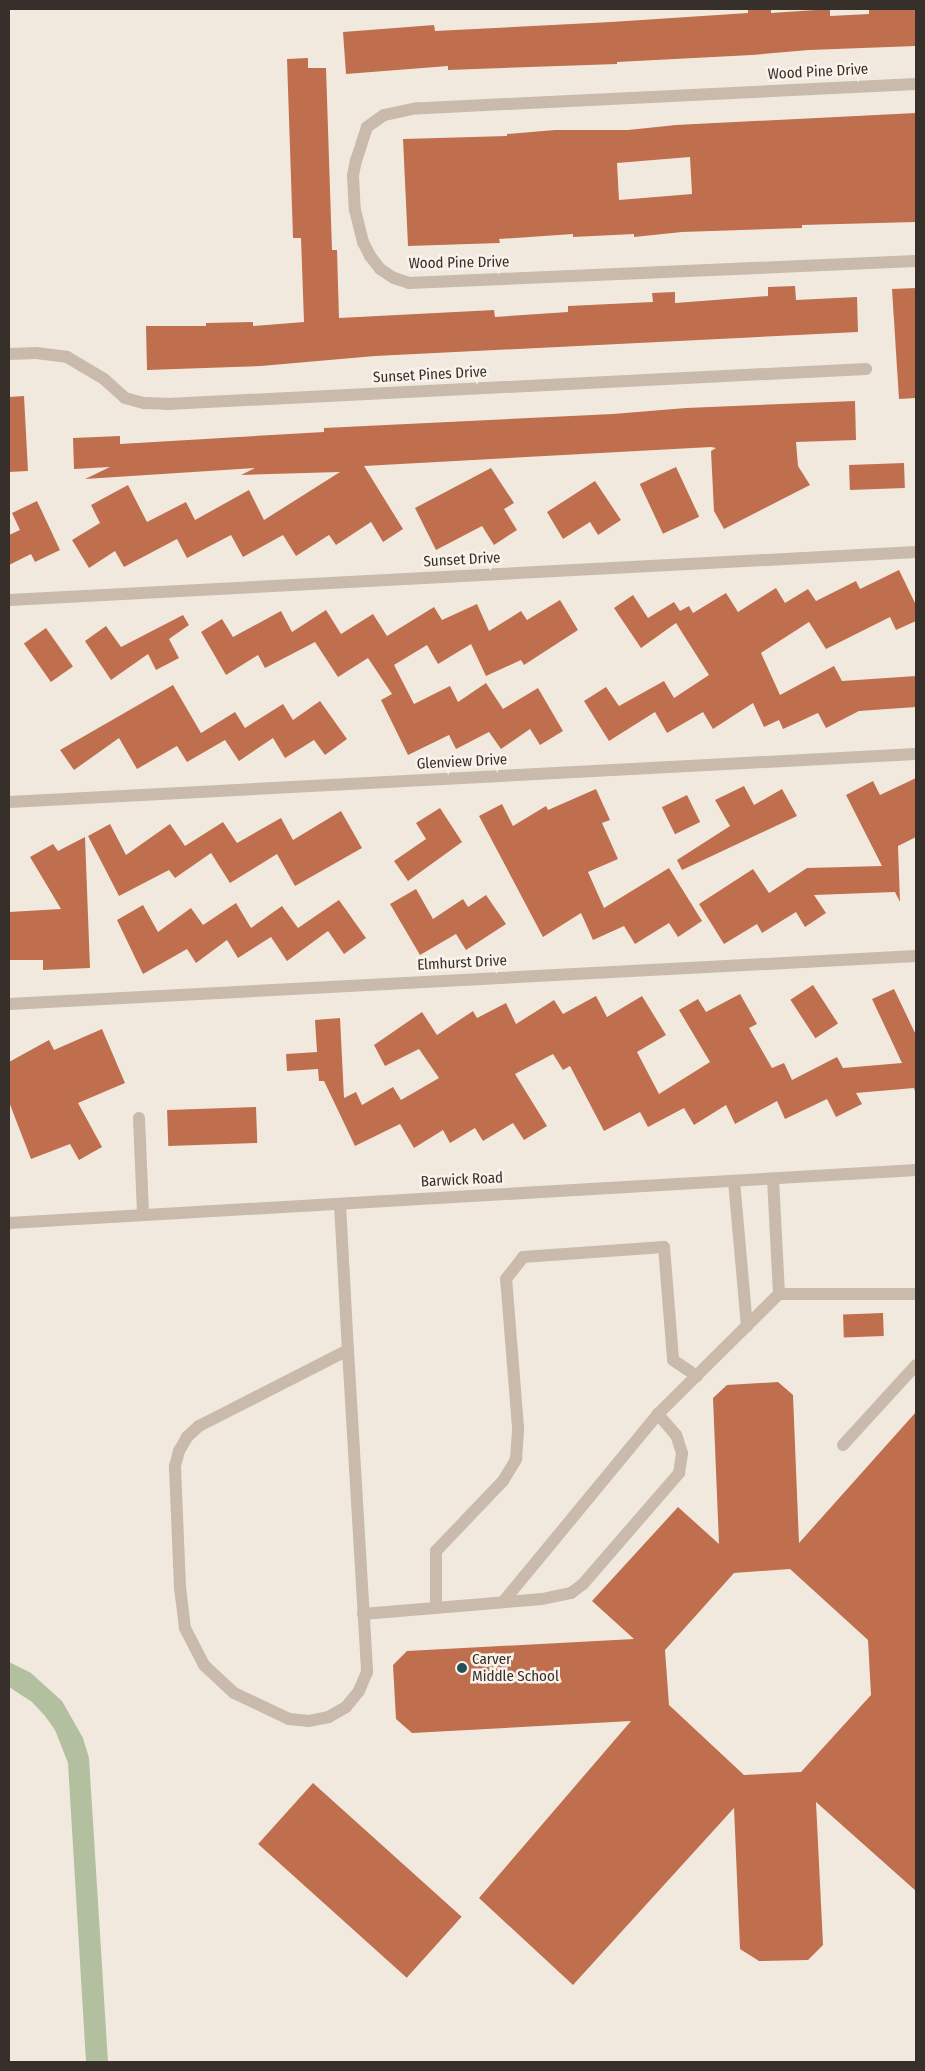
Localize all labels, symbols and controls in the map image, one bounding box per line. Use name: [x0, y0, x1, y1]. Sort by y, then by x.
street label: Wood Pine Drive: [767, 60, 869, 84]
street label: Wood Pine Drive: [409, 253, 509, 273]
street label: Sunset Pines Drive: [373, 363, 487, 387]
street label: Sunset Drive: [423, 549, 501, 571]
street label: Glenview Drive: [416, 751, 508, 773]
street label: Elmhurst Drive: [417, 952, 507, 974]
street label: Barwick Road: [420, 1169, 504, 1191]
place label: Carver Middle School: [472, 1650, 559, 1685]
marker: Carver Middle School: [456, 1662, 468, 1674]

